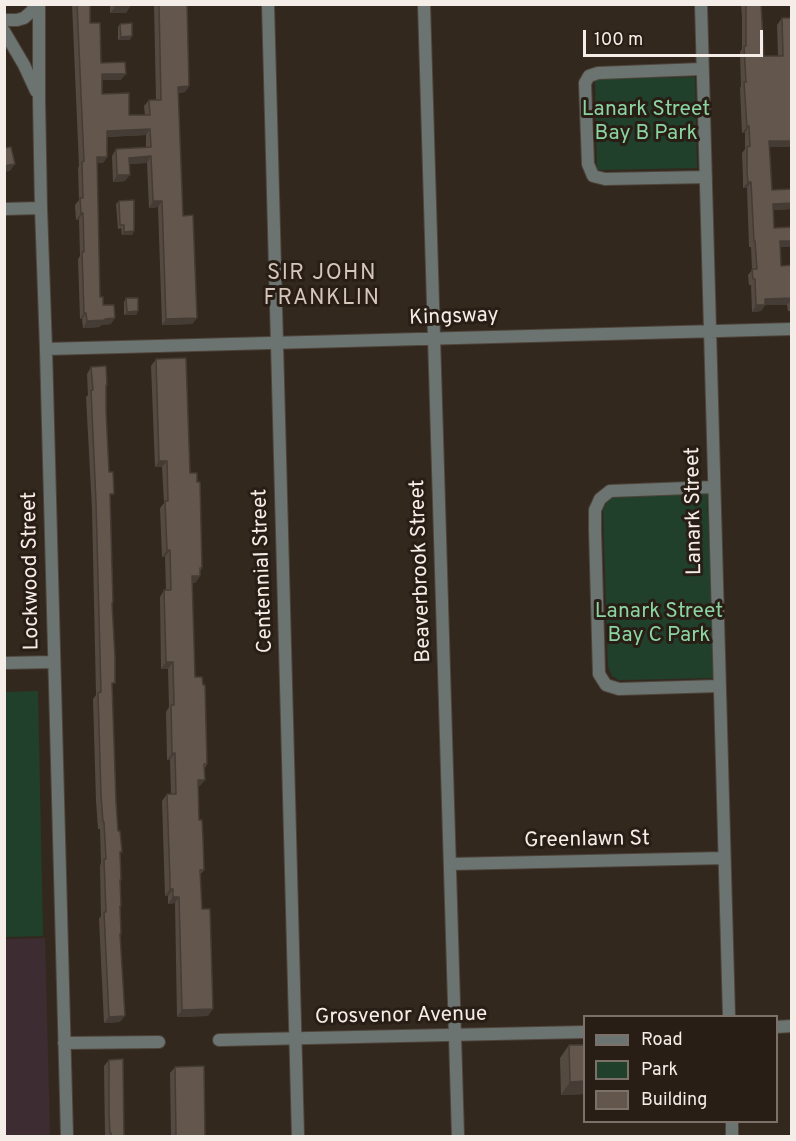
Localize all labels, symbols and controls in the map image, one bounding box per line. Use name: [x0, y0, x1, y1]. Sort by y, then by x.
scale bar: [586, 18, 766, 56]
text: 100 m: [594, 29, 643, 52]
park label: Lanark Street Bay B Park: [582, 98, 710, 148]
district label: SIR JOHN FRANKLIN: [264, 262, 380, 314]
street label: Kingsway: [409, 304, 499, 332]
street label: Lanark Street: [681, 447, 709, 575]
street label: Beaverbrook Street: [406, 479, 438, 663]
street label: Centennial Street: [249, 488, 279, 654]
street label: Lockwood Street: [18, 491, 46, 651]
park label: Lanark Street Bay C Park: [595, 600, 723, 650]
street label: Greenlawn St: [524, 827, 650, 855]
street label: Grosvenor Avenue: [315, 1003, 487, 1031]
legend: [583, 1015, 778, 1123]
text: Road: [641, 1029, 683, 1052]
text: Park: [641, 1059, 678, 1082]
text: Building: [641, 1089, 707, 1112]

